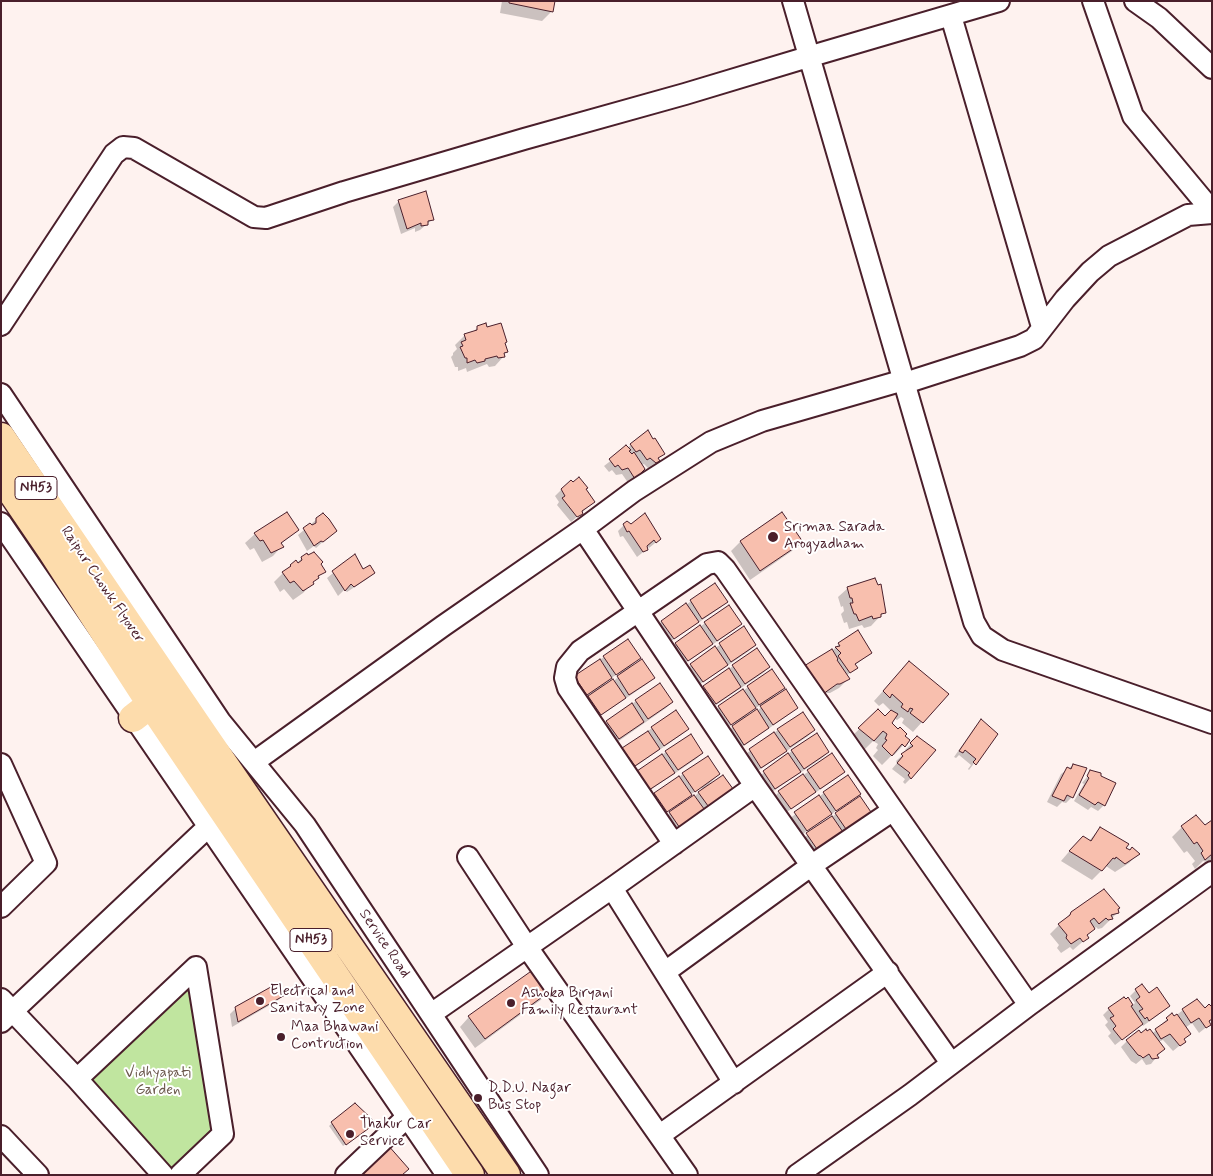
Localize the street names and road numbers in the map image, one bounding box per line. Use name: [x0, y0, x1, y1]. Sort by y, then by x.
road number: NH53: [15, 476, 57, 499]
street label: Raipur Chowk Flyover: [56, 523, 148, 647]
street label: Service Road: [354, 906, 414, 982]
road number: NH53: [290, 928, 332, 952]

